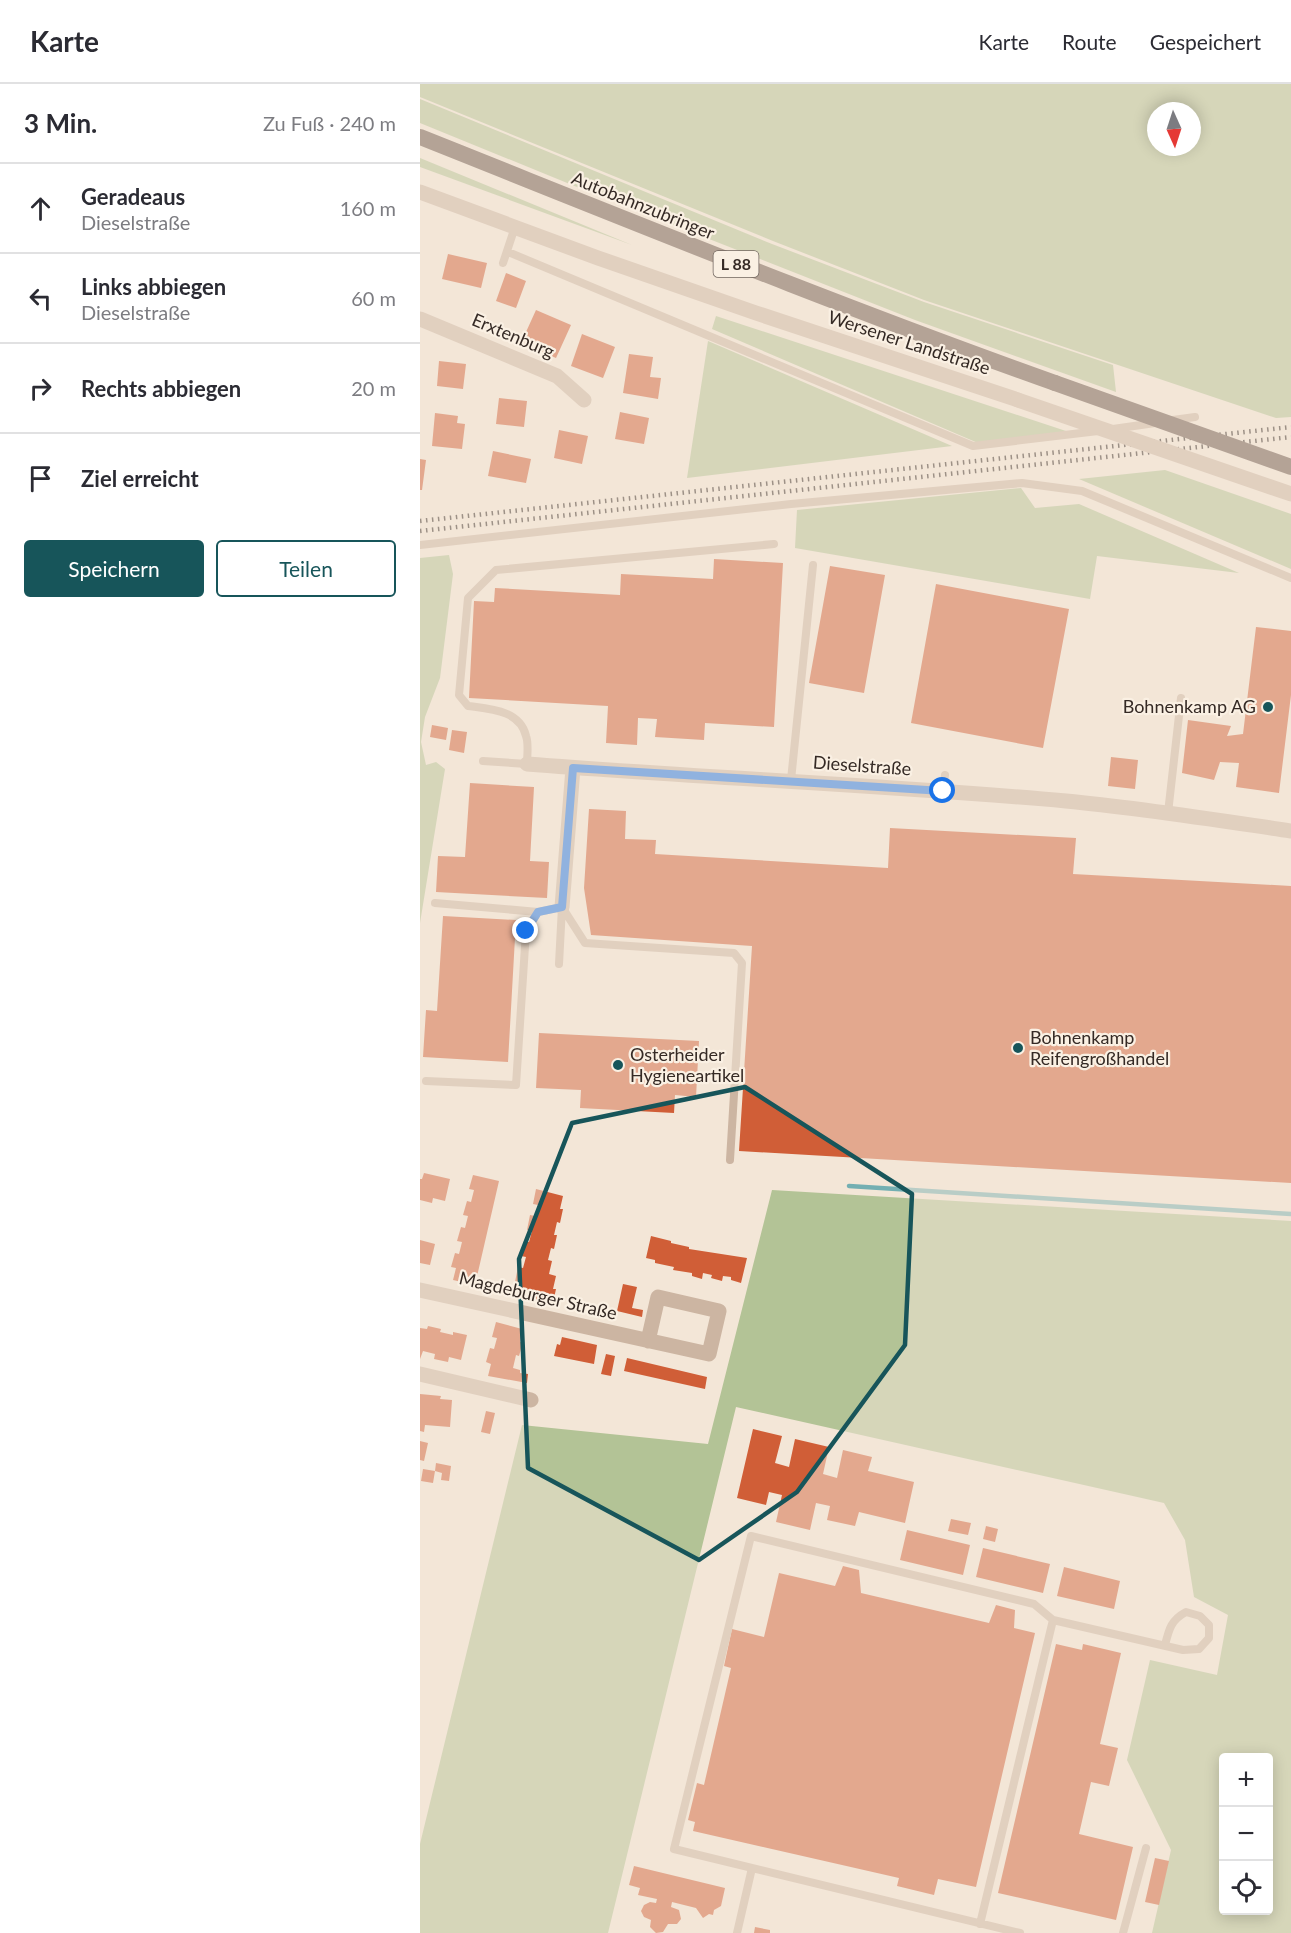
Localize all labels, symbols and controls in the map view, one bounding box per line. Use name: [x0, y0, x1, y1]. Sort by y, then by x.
text: Karte: [30, 24, 99, 58]
text: Karte: [979, 29, 1029, 54]
text: Route: [1062, 29, 1117, 54]
text: Gespeichert: [1150, 29, 1261, 54]
north arrow: [1147, 102, 1201, 156]
text: 3 Min.: [24, 107, 97, 139]
text: Zu Fuß · 240 m: [263, 111, 396, 135]
street label: Autobahnzubringer: [569, 166, 718, 244]
text: Geradeaus: [81, 183, 185, 210]
icon: ahead: [24, 192, 57, 225]
text: 160 m: [340, 196, 396, 220]
text: Dieselstraße: [81, 210, 190, 234]
road number: L 88: [714, 251, 758, 277]
text: Links abbiegen: [81, 273, 226, 300]
icon: left: [24, 282, 57, 315]
text: 60 m: [351, 286, 396, 310]
text: Dieselstraße: [81, 300, 190, 324]
street label: Wersener Landstraße: [825, 305, 993, 379]
street label: Erxtenburg: [469, 308, 558, 362]
icon: right: [24, 372, 57, 405]
text: Rechts abbiegen: [81, 375, 241, 402]
text: 20 m: [351, 376, 396, 400]
icon: arrive: [24, 462, 57, 495]
text: Ziel erreicht: [81, 465, 199, 492]
button: Speichern: [24, 540, 204, 597]
button: Teilen: [216, 540, 396, 597]
place label: Bohnenkamp AG: [1123, 695, 1256, 717]
marker: Bohnenkamp AG: [1261, 700, 1275, 714]
street label: Dieselstraße: [812, 751, 912, 779]
route start: [929, 777, 955, 803]
route end: [512, 917, 538, 943]
place label: Bohnenkamp Reifengroßhandel: [1030, 1026, 1169, 1069]
marker: Bohnenkamp Reifengroßhandel: [1011, 1041, 1025, 1055]
place label: Osterheider Hygieneartikel: [630, 1043, 744, 1086]
marker: Osterheider Hygieneartikel: [611, 1058, 625, 1072]
street label: Magdeburger Straße: [457, 1266, 619, 1324]
map controls: [1219, 1753, 1273, 1915]
button: +: [1219, 1753, 1273, 1807]
button: −: [1219, 1807, 1273, 1861]
button: locate: [1219, 1861, 1273, 1915]

